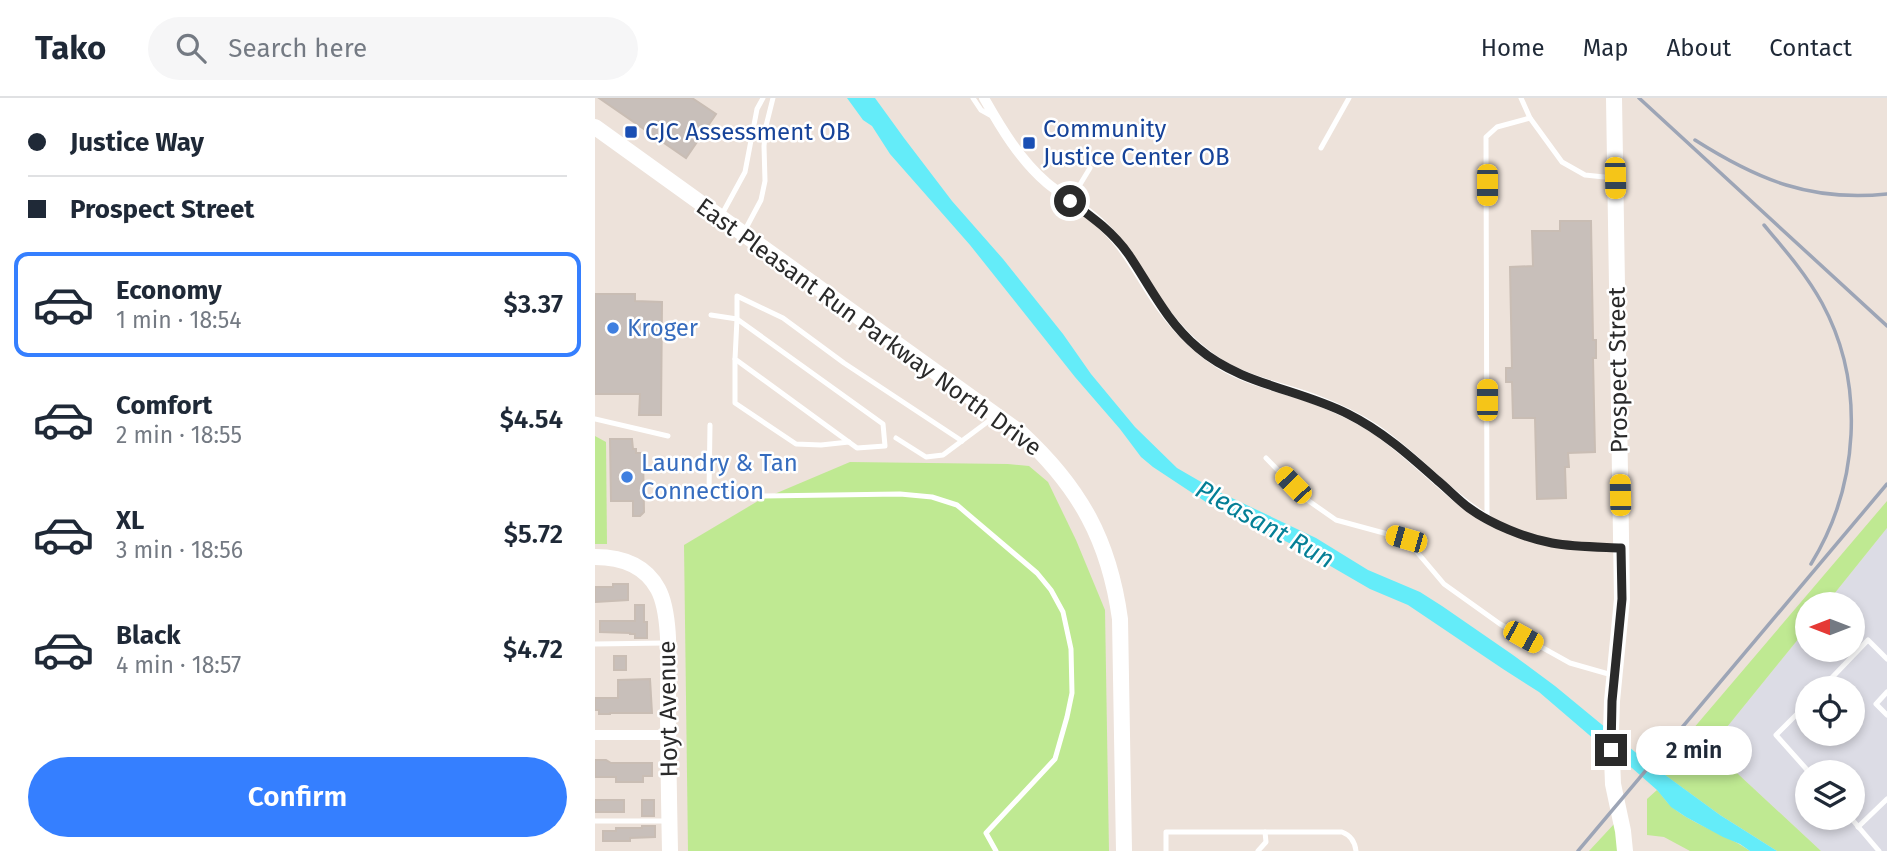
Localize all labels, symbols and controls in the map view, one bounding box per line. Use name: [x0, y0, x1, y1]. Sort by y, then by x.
search box: [148, 17, 638, 80]
text: Tako: [35, 28, 106, 68]
icon: search: [172, 29, 210, 67]
text: Search here: [228, 33, 367, 64]
text: Home: [1481, 34, 1545, 62]
text: Map: [1583, 34, 1629, 62]
text: About: [1667, 34, 1731, 62]
text: Contact: [1769, 34, 1852, 62]
place label: Community Justice Center OB: [1043, 115, 1230, 171]
place label: CJC Assessment OB: [645, 118, 850, 146]
marker: CJC Assessment OB: [623, 124, 639, 140]
text: Justice Way: [70, 127, 204, 158]
marker: Community Justice Center OB: [1021, 135, 1037, 151]
car: [1605, 157, 1626, 199]
car: [1477, 164, 1498, 206]
route start: [1054, 185, 1086, 217]
street label: East Pleasant Run Parkway North Drive: [691, 192, 1047, 462]
text: Prospect Street: [70, 194, 254, 225]
icon: car: [32, 273, 95, 336]
text: Economy: [116, 275, 222, 306]
street label: Prospect Street: [1603, 286, 1633, 453]
text: $3.37: [504, 289, 563, 320]
text: 1 min · 18:54: [116, 306, 241, 334]
place label: Kroger: [627, 314, 699, 342]
marker: Kroger: [605, 320, 621, 336]
car: [1477, 379, 1498, 421]
icon: car: [32, 388, 95, 451]
text: Comfort: [116, 390, 212, 421]
text: $4.54: [500, 404, 563, 435]
text: 2 min · 18:55: [116, 421, 242, 449]
place label: Laundry & Tan Connection: [641, 449, 798, 505]
car: [1271, 463, 1316, 507]
marker: Laundry & Tan Connection: [619, 469, 635, 485]
water label: Pleasant Run: [1190, 474, 1339, 575]
car: [1610, 474, 1631, 516]
icon: car: [32, 503, 95, 566]
text: XL: [116, 505, 144, 536]
text: $5.72: [504, 519, 563, 550]
car: [1383, 523, 1430, 555]
text: 3 min · 18:56: [116, 536, 243, 564]
north arrow: [1795, 592, 1865, 662]
map controls: [1795, 592, 1865, 830]
icon: car: [32, 618, 95, 681]
car: [1500, 618, 1547, 656]
text: Black: [116, 620, 181, 651]
text: $4.72: [503, 634, 563, 665]
street label: Hoyt Avenue: [653, 640, 683, 778]
text: 4 min · 18:57: [116, 651, 241, 679]
button: locate: [1795, 676, 1865, 746]
callout: 2 min: [1635, 726, 1751, 774]
route end: [1595, 734, 1627, 766]
text: 2 min: [1666, 736, 1722, 764]
button: Confirm: [28, 757, 567, 837]
button: layers: [1795, 760, 1865, 830]

